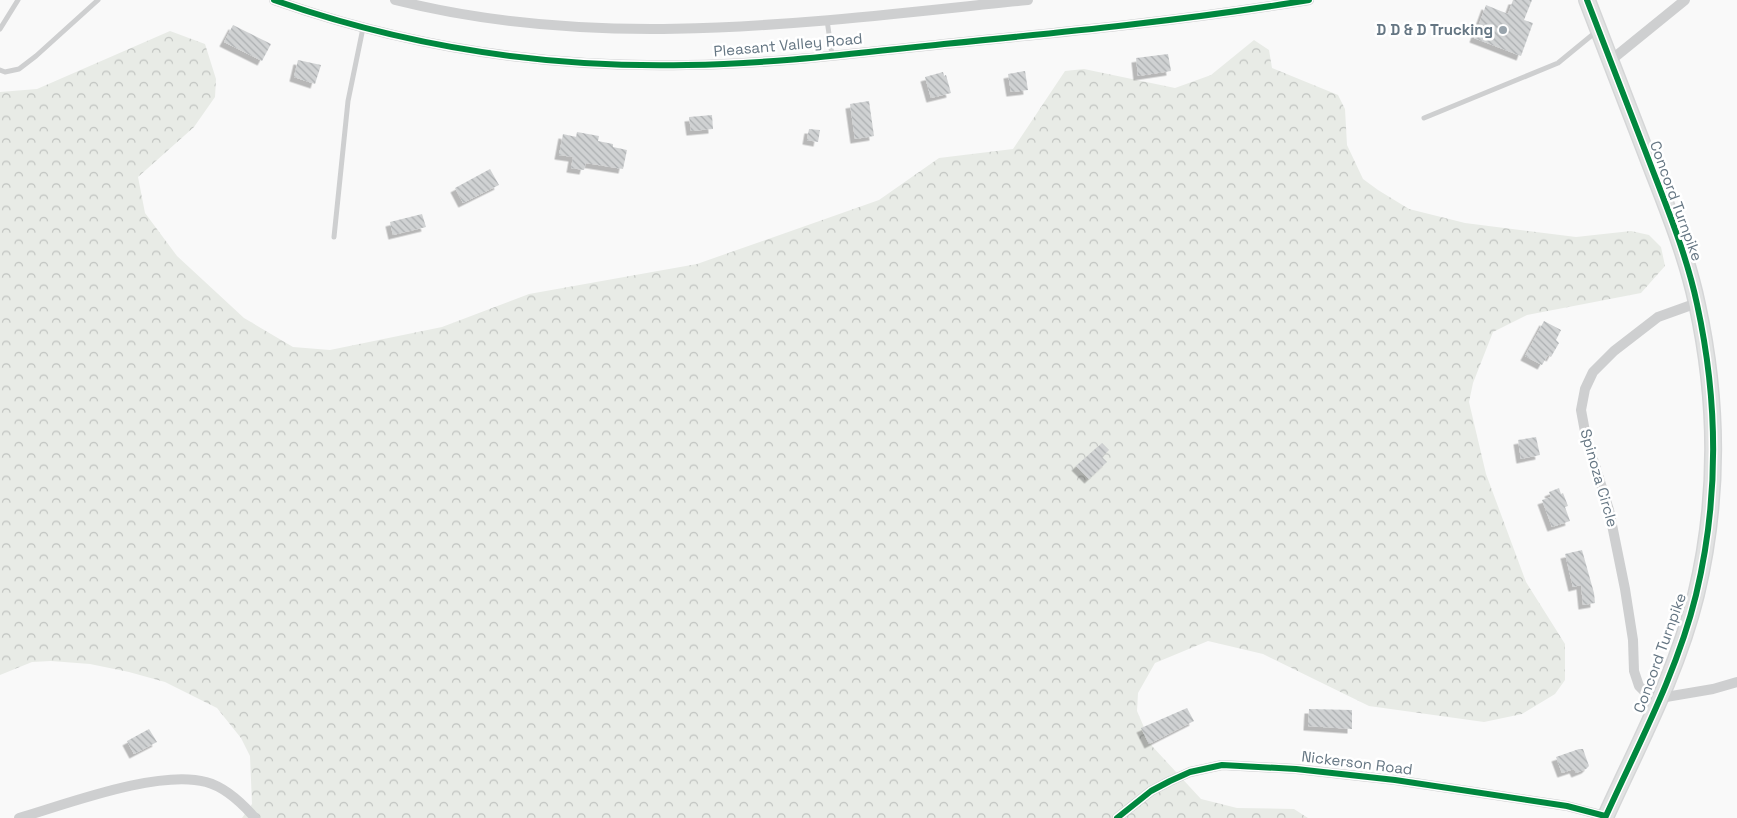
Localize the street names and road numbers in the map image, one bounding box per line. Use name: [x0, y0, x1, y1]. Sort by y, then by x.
street label: Pleasant Valley Road: [713, 29, 863, 60]
street label: Concord Turnpike: [1646, 138, 1707, 264]
street label: Spinoza Circle: [1576, 427, 1623, 529]
street label: Concord Turnpike: [1629, 590, 1690, 715]
street label: Nickerson Road: [1300, 746, 1414, 779]

